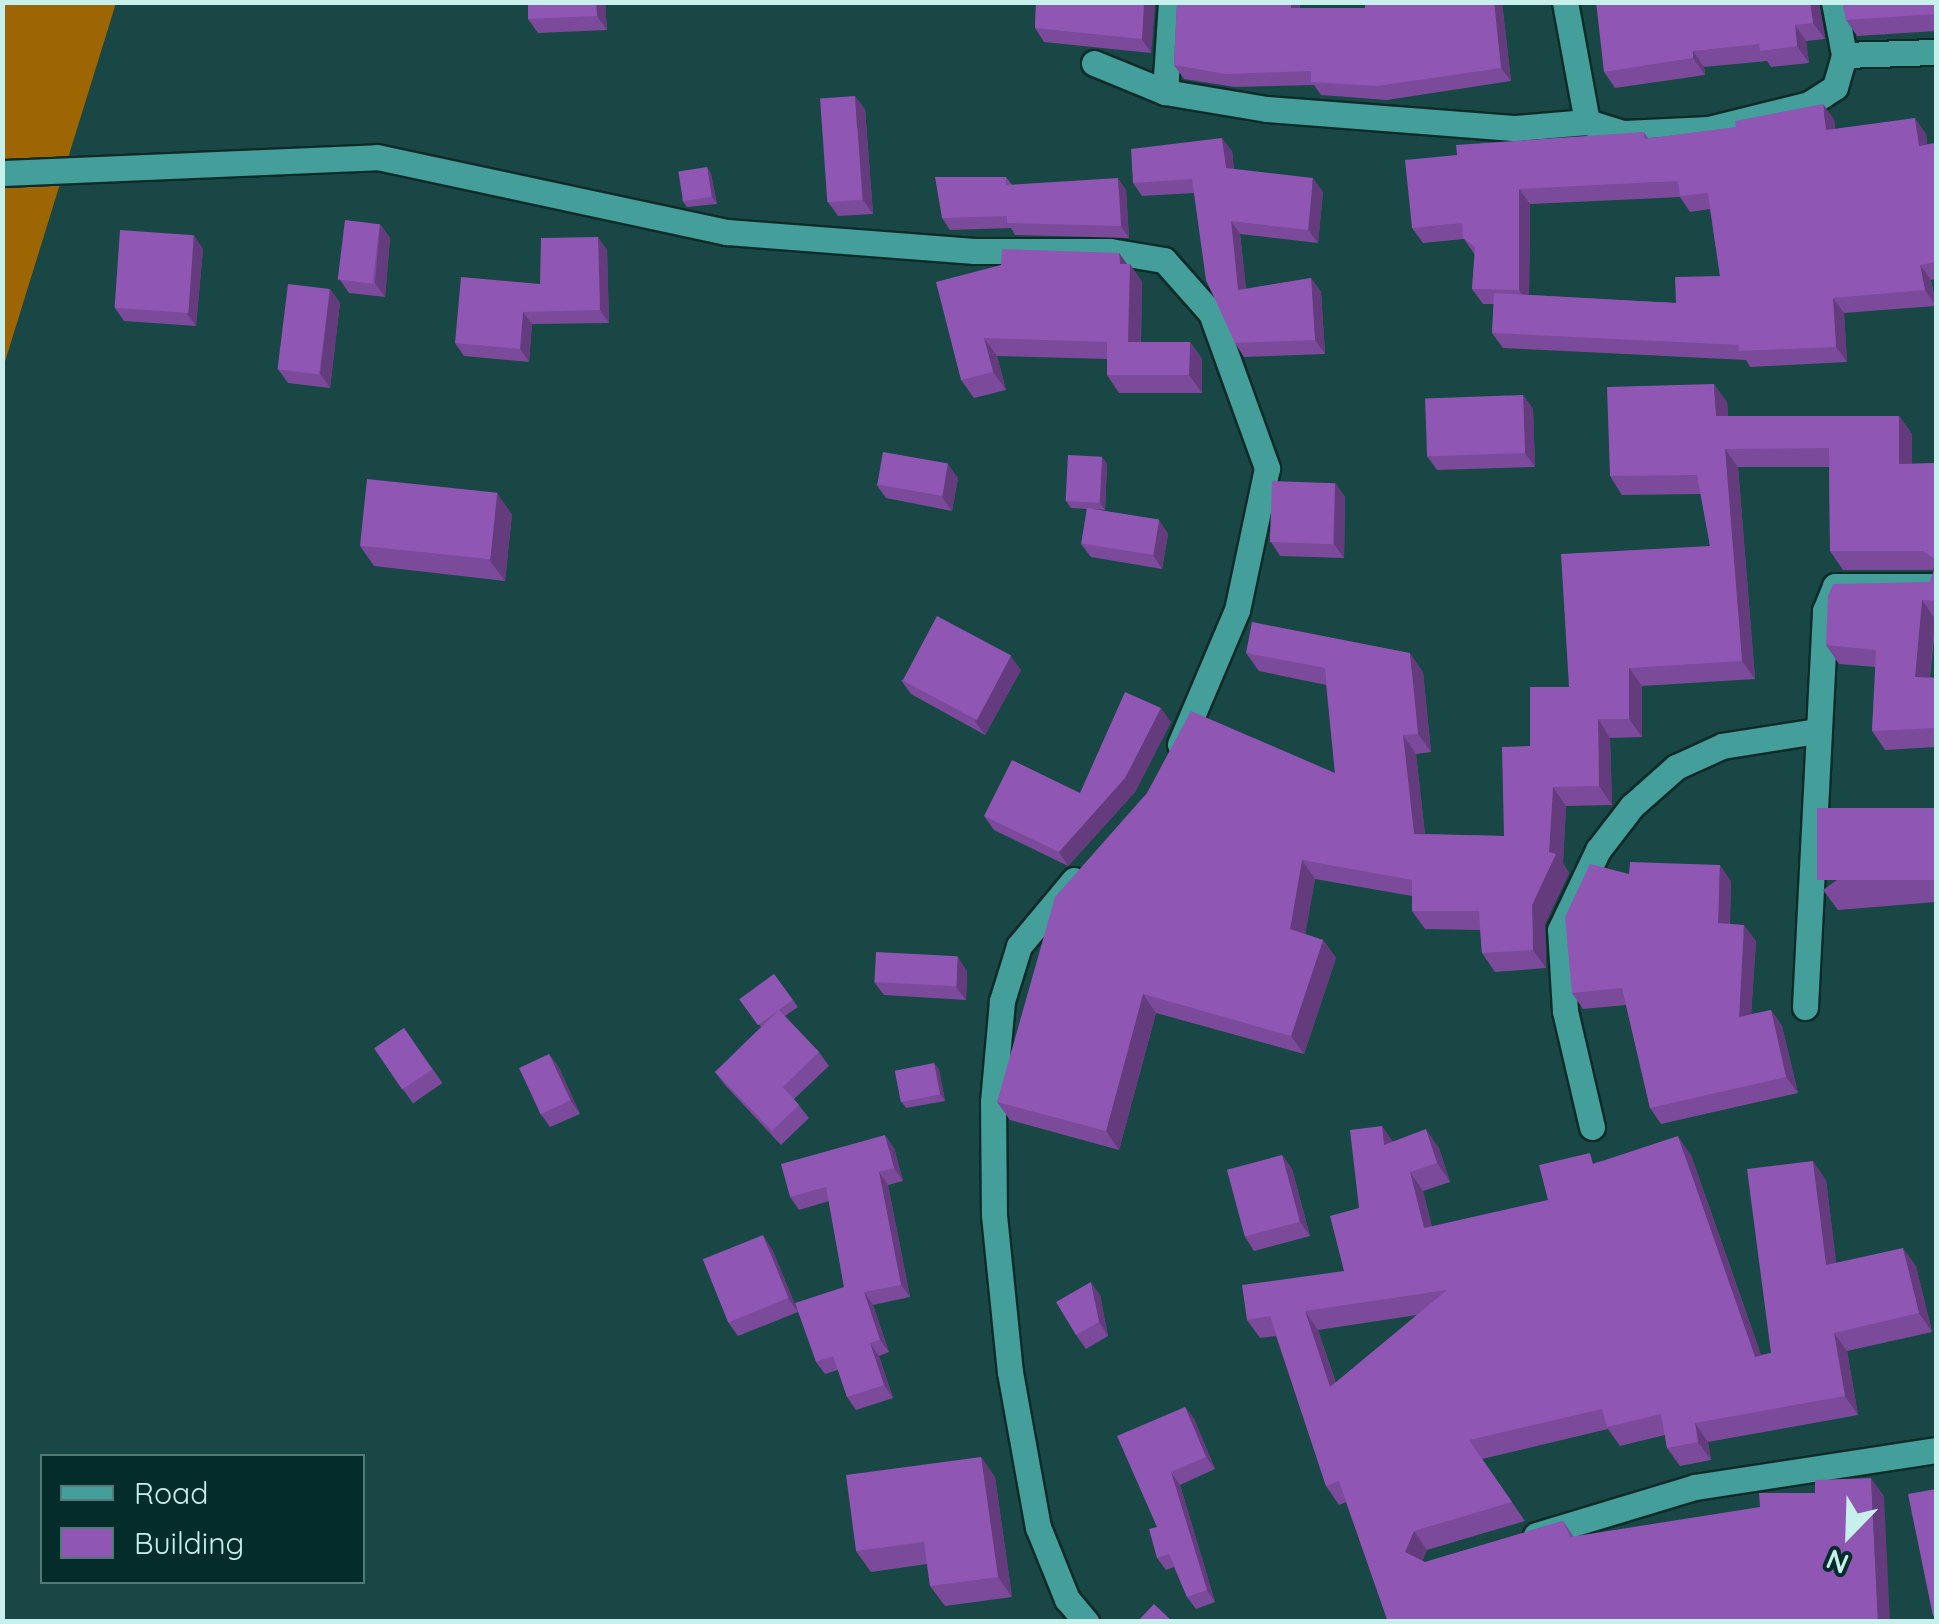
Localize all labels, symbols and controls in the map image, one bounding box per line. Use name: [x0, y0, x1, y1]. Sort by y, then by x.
legend: [40, 1454, 365, 1584]
text: Road: [134, 1474, 208, 1512]
north arrow: [1799, 1484, 1899, 1584]
text: Building: [134, 1524, 244, 1562]
text: N: [1821, 1542, 1853, 1582]

